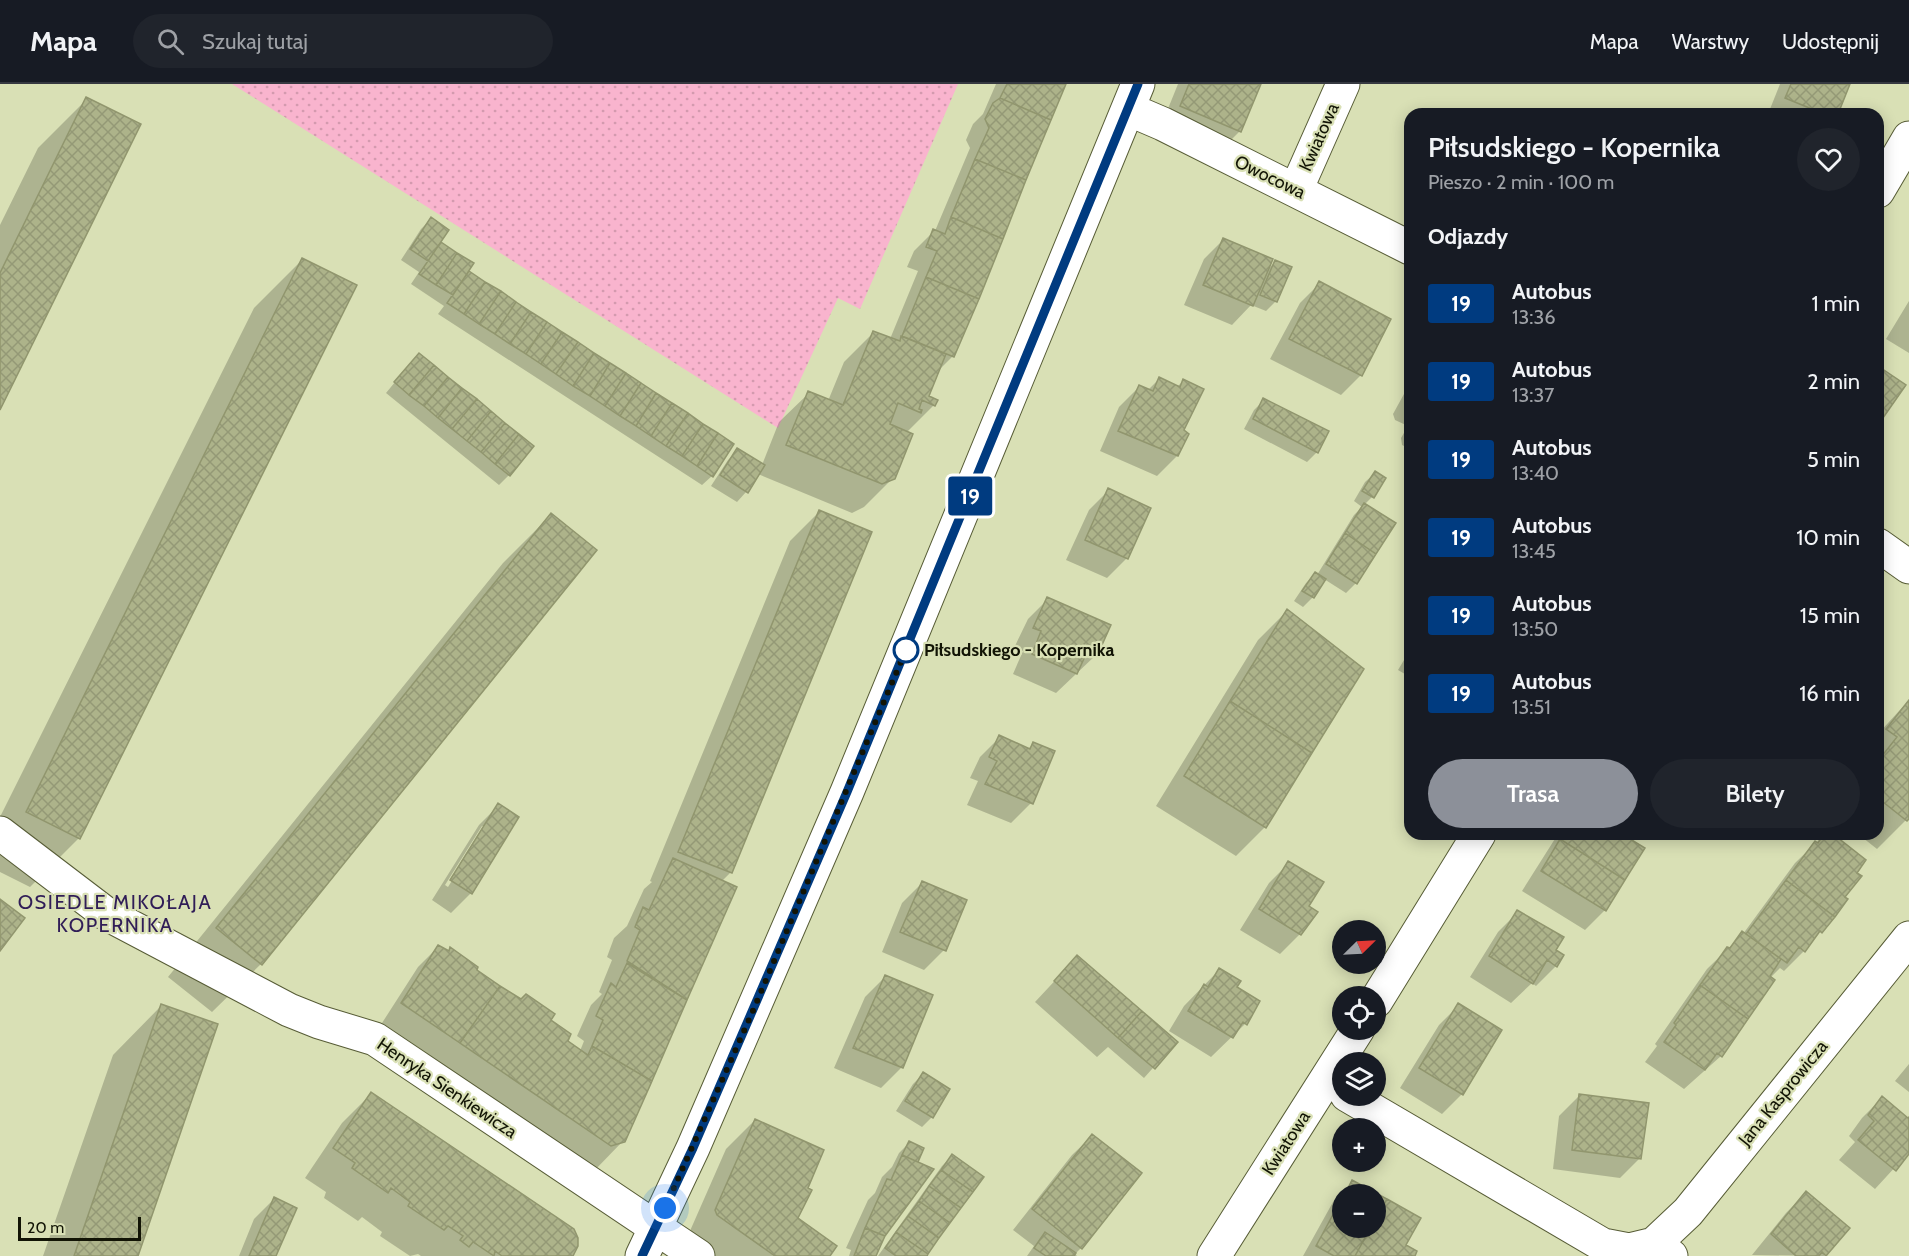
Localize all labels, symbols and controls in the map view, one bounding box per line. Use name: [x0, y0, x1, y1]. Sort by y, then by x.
search box: [133, 14, 553, 68]
text: Mapa: [30, 24, 97, 58]
icon: search: [154, 25, 187, 58]
text: Szukaj tutaj: [202, 28, 308, 55]
text: Mapa: [1590, 29, 1639, 54]
text: Warstwy: [1672, 29, 1749, 54]
text: Udostępnij: [1782, 29, 1879, 54]
street label: Kwiatowa: [1294, 99, 1344, 174]
button: heart: [1797, 128, 1860, 191]
text: Piłsudskiego - Kopernika: [1428, 130, 1720, 164]
street label: Owocowa: [1231, 150, 1309, 204]
text: Pieszo · 2 min · 100 m: [1428, 170, 1614, 194]
text: Odjazdy: [1428, 223, 1508, 250]
text: Autobus: [1512, 278, 1592, 305]
text: 1 min: [1812, 290, 1860, 317]
text: 19: [1451, 291, 1471, 316]
text: 13:36: [1512, 305, 1556, 329]
text: Autobus: [1512, 356, 1592, 383]
text: 2 min: [1807, 368, 1860, 395]
text: 19: [1451, 369, 1471, 394]
text: 13:37: [1512, 383, 1554, 407]
text: Autobus: [1512, 434, 1592, 461]
text: 5 min: [1807, 446, 1860, 473]
text: 19: [1451, 447, 1471, 472]
text: 13:40: [1512, 461, 1559, 485]
line badge: 19: [943, 476, 997, 516]
text: 19: [960, 484, 980, 509]
text: Autobus: [1512, 512, 1592, 539]
text: 10 min: [1796, 524, 1860, 551]
text: 19: [1451, 525, 1471, 550]
text: 13:45: [1512, 539, 1556, 563]
text: Autobus: [1512, 590, 1592, 617]
text: 15 min: [1800, 602, 1860, 629]
text: 19: [1451, 603, 1471, 628]
text: 13:50: [1512, 617, 1558, 641]
marker: Piłsudskiego - Kopernika: [893, 637, 919, 663]
place label: Piłsudskiego - Kopernika: [924, 639, 1114, 661]
text: Autobus: [1512, 668, 1592, 695]
text: 16 min: [1799, 680, 1860, 707]
text: 19: [1451, 681, 1471, 706]
text: 13:51: [1512, 695, 1551, 719]
button: Trasa: [1428, 759, 1638, 828]
button: Bilety: [1650, 759, 1860, 828]
district label: OSIEDLE MIKOŁAJA KOPERNIKA: [18, 890, 212, 937]
north arrow: [1332, 920, 1386, 974]
map controls: [1332, 920, 1386, 1238]
button: locate: [1332, 986, 1386, 1040]
street label: Henryka Sienkiewicza: [373, 1033, 521, 1143]
street label: Jana Kasprowicza: [1733, 1035, 1833, 1151]
button: layers: [1332, 1052, 1386, 1106]
street label: Kwiatowa: [1257, 1106, 1315, 1179]
button: +: [1332, 1118, 1386, 1172]
button: −: [1332, 1184, 1386, 1238]
your location: [650, 1193, 680, 1223]
scale bar: [18, 1214, 141, 1242]
text: 20 m: [27, 1218, 64, 1237]

